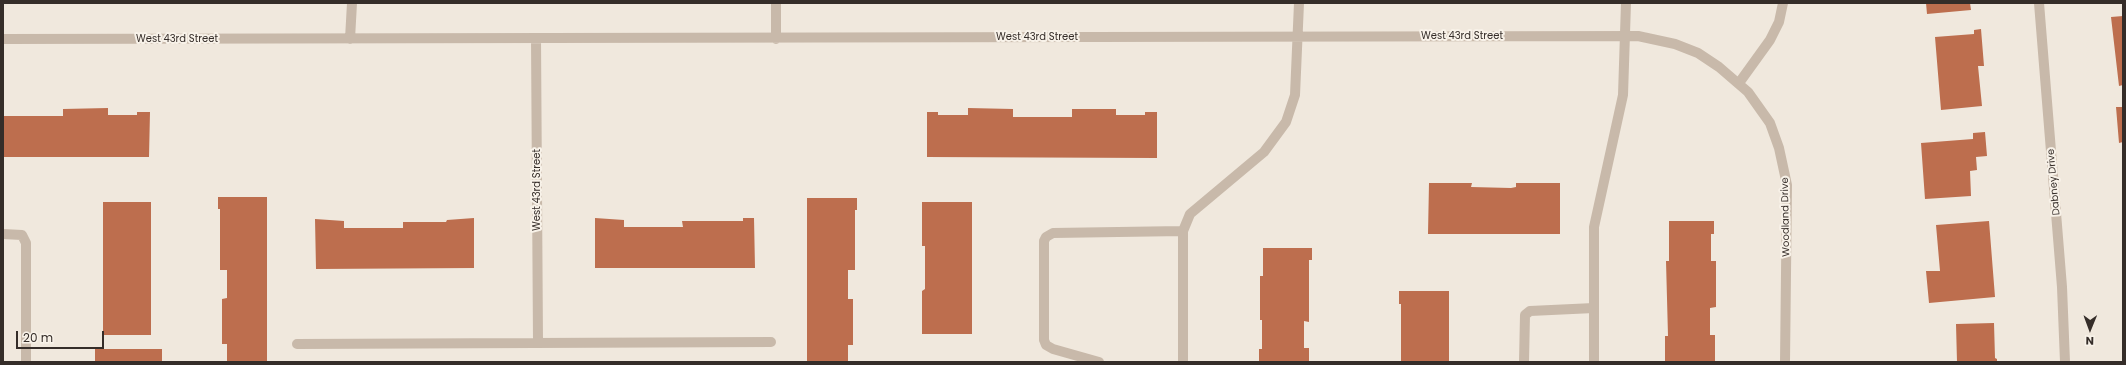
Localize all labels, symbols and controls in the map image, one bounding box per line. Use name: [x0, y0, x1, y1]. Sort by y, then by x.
street label: West 43rd Street: [1421, 30, 1503, 42]
street label: West 43rd Street: [996, 31, 1078, 43]
street label: West 43rd Street: [136, 33, 218, 45]
street label: Dabney Drive: [2045, 148, 2063, 216]
street label: West 43rd Street: [531, 149, 543, 231]
street label: Woodland Drive: [1779, 177, 1793, 257]
north arrow: [2070, 309, 2110, 349]
scale bar: [18, 323, 106, 349]
text: 20 m: [23, 329, 53, 346]
text: N: [2086, 333, 2094, 349]

